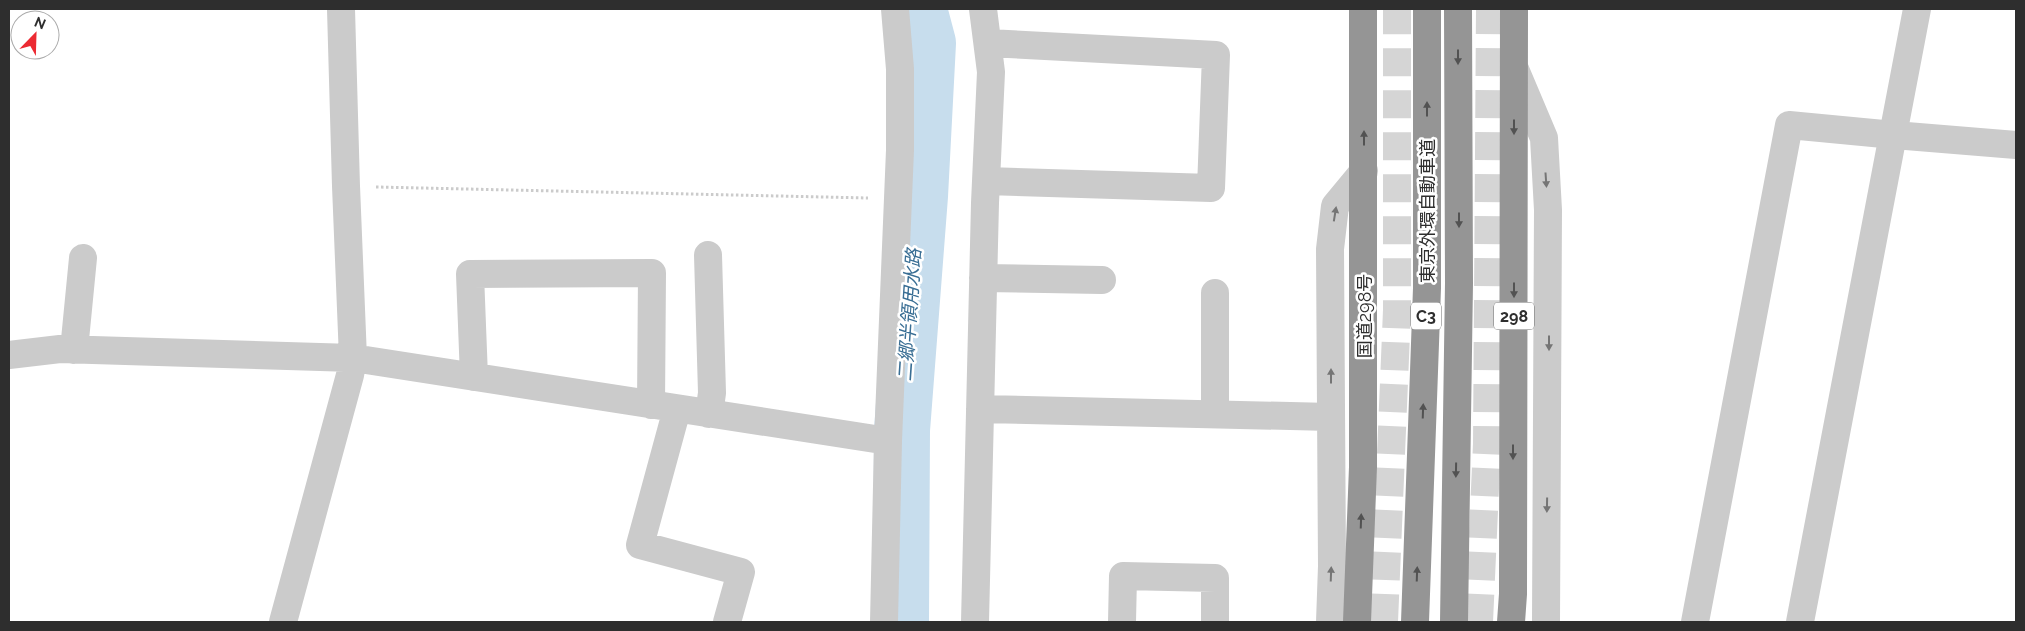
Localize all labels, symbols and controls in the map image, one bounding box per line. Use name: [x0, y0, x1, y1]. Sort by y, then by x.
north arrow: [10, 10, 60, 60]
text: N: [32, 14, 48, 32]
one-way arrow: [1454, 50, 1462, 66]
one-way arrow: [1423, 100, 1431, 116]
one-way arrow: [1510, 120, 1518, 136]
one-way arrow: [1360, 130, 1368, 146]
street label: 東京外環自動車道: [1417, 139, 1438, 283]
one-way arrow: [1543, 172, 1551, 188]
one-way arrow: [1331, 205, 1339, 221]
one-way arrow: [1455, 212, 1463, 228]
water label: 二郷半領用水路: [893, 246, 925, 382]
street label: 国道298号: [1354, 274, 1375, 358]
one-way arrow: [1510, 282, 1518, 298]
road number: C3: [1411, 302, 1441, 330]
road number: 298: [1494, 302, 1534, 330]
one-way arrow: [1545, 335, 1553, 351]
one-way arrow: [1327, 368, 1335, 384]
one-way arrow: [1419, 403, 1427, 419]
one-way arrow: [1509, 445, 1517, 461]
one-way arrow: [1452, 462, 1460, 478]
one-way arrow: [1543, 497, 1551, 513]
one-way arrow: [1358, 513, 1366, 529]
one-way arrow: [1328, 565, 1336, 581]
one-way arrow: [1413, 565, 1421, 581]

